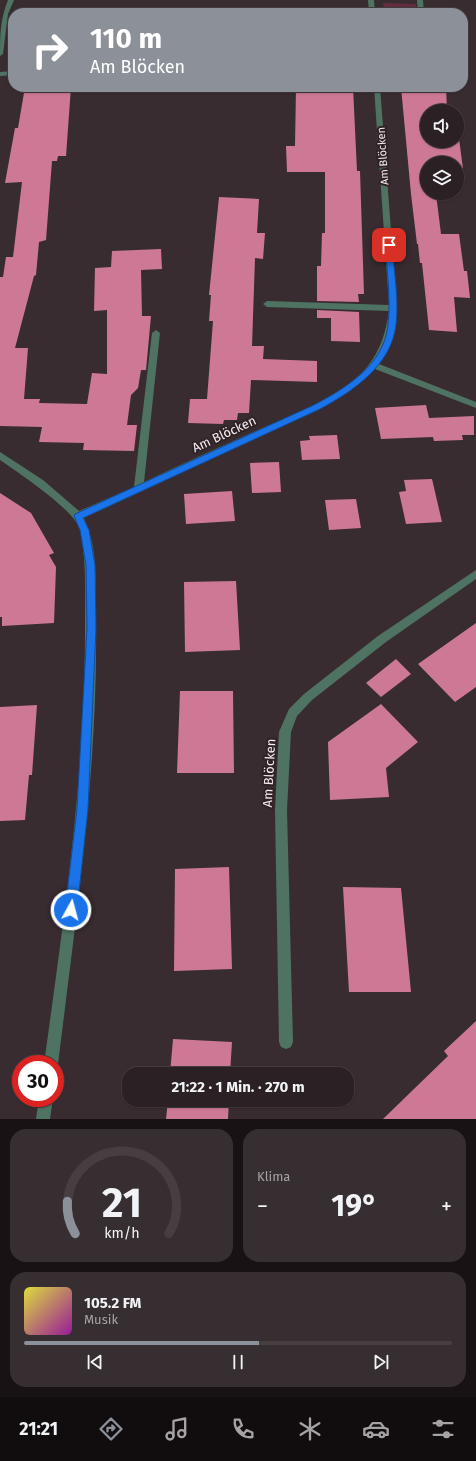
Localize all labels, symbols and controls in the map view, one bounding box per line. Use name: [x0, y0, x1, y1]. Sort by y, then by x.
text: 110 m: [90, 22, 162, 55]
icon: right: [24, 24, 76, 76]
text: Am Blöcken: [90, 56, 185, 78]
map controls: [420, 104, 464, 200]
button: sound: [420, 104, 464, 148]
street label: Am Blöcken: [374, 127, 392, 185]
button: layers: [420, 156, 464, 200]
pin: [372, 228, 406, 262]
icon: arrive: [378, 234, 400, 256]
street label: Am Blöcken: [190, 413, 258, 455]
street label: Am Blöcken: [260, 738, 278, 808]
position arrow: [50, 889, 92, 931]
speed limit sign: 30: [12, 1055, 64, 1107]
text: 21:22 · 1 Min. · 270 m: [171, 1078, 305, 1096]
text: Klima: [257, 1169, 290, 1184]
text: 21: [102, 1177, 141, 1227]
text: 19°: [331, 1188, 378, 1224]
text: −: [257, 1193, 268, 1220]
text: +: [441, 1193, 452, 1220]
text: km/h: [104, 1224, 139, 1241]
text: 105.2 FM: [84, 1294, 141, 1312]
text: Musik: [84, 1312, 118, 1327]
icon: previous: [84, 1351, 106, 1373]
icon: pause: [227, 1351, 249, 1373]
icon: next: [370, 1351, 392, 1373]
icon: directions: [97, 1415, 125, 1443]
icon: music: [163, 1415, 191, 1443]
icon: phone: [229, 1415, 257, 1443]
icon: climate: [296, 1415, 324, 1443]
icon: car: [362, 1415, 390, 1443]
icon: filters: [429, 1415, 457, 1443]
text: 21:21: [19, 1418, 58, 1440]

